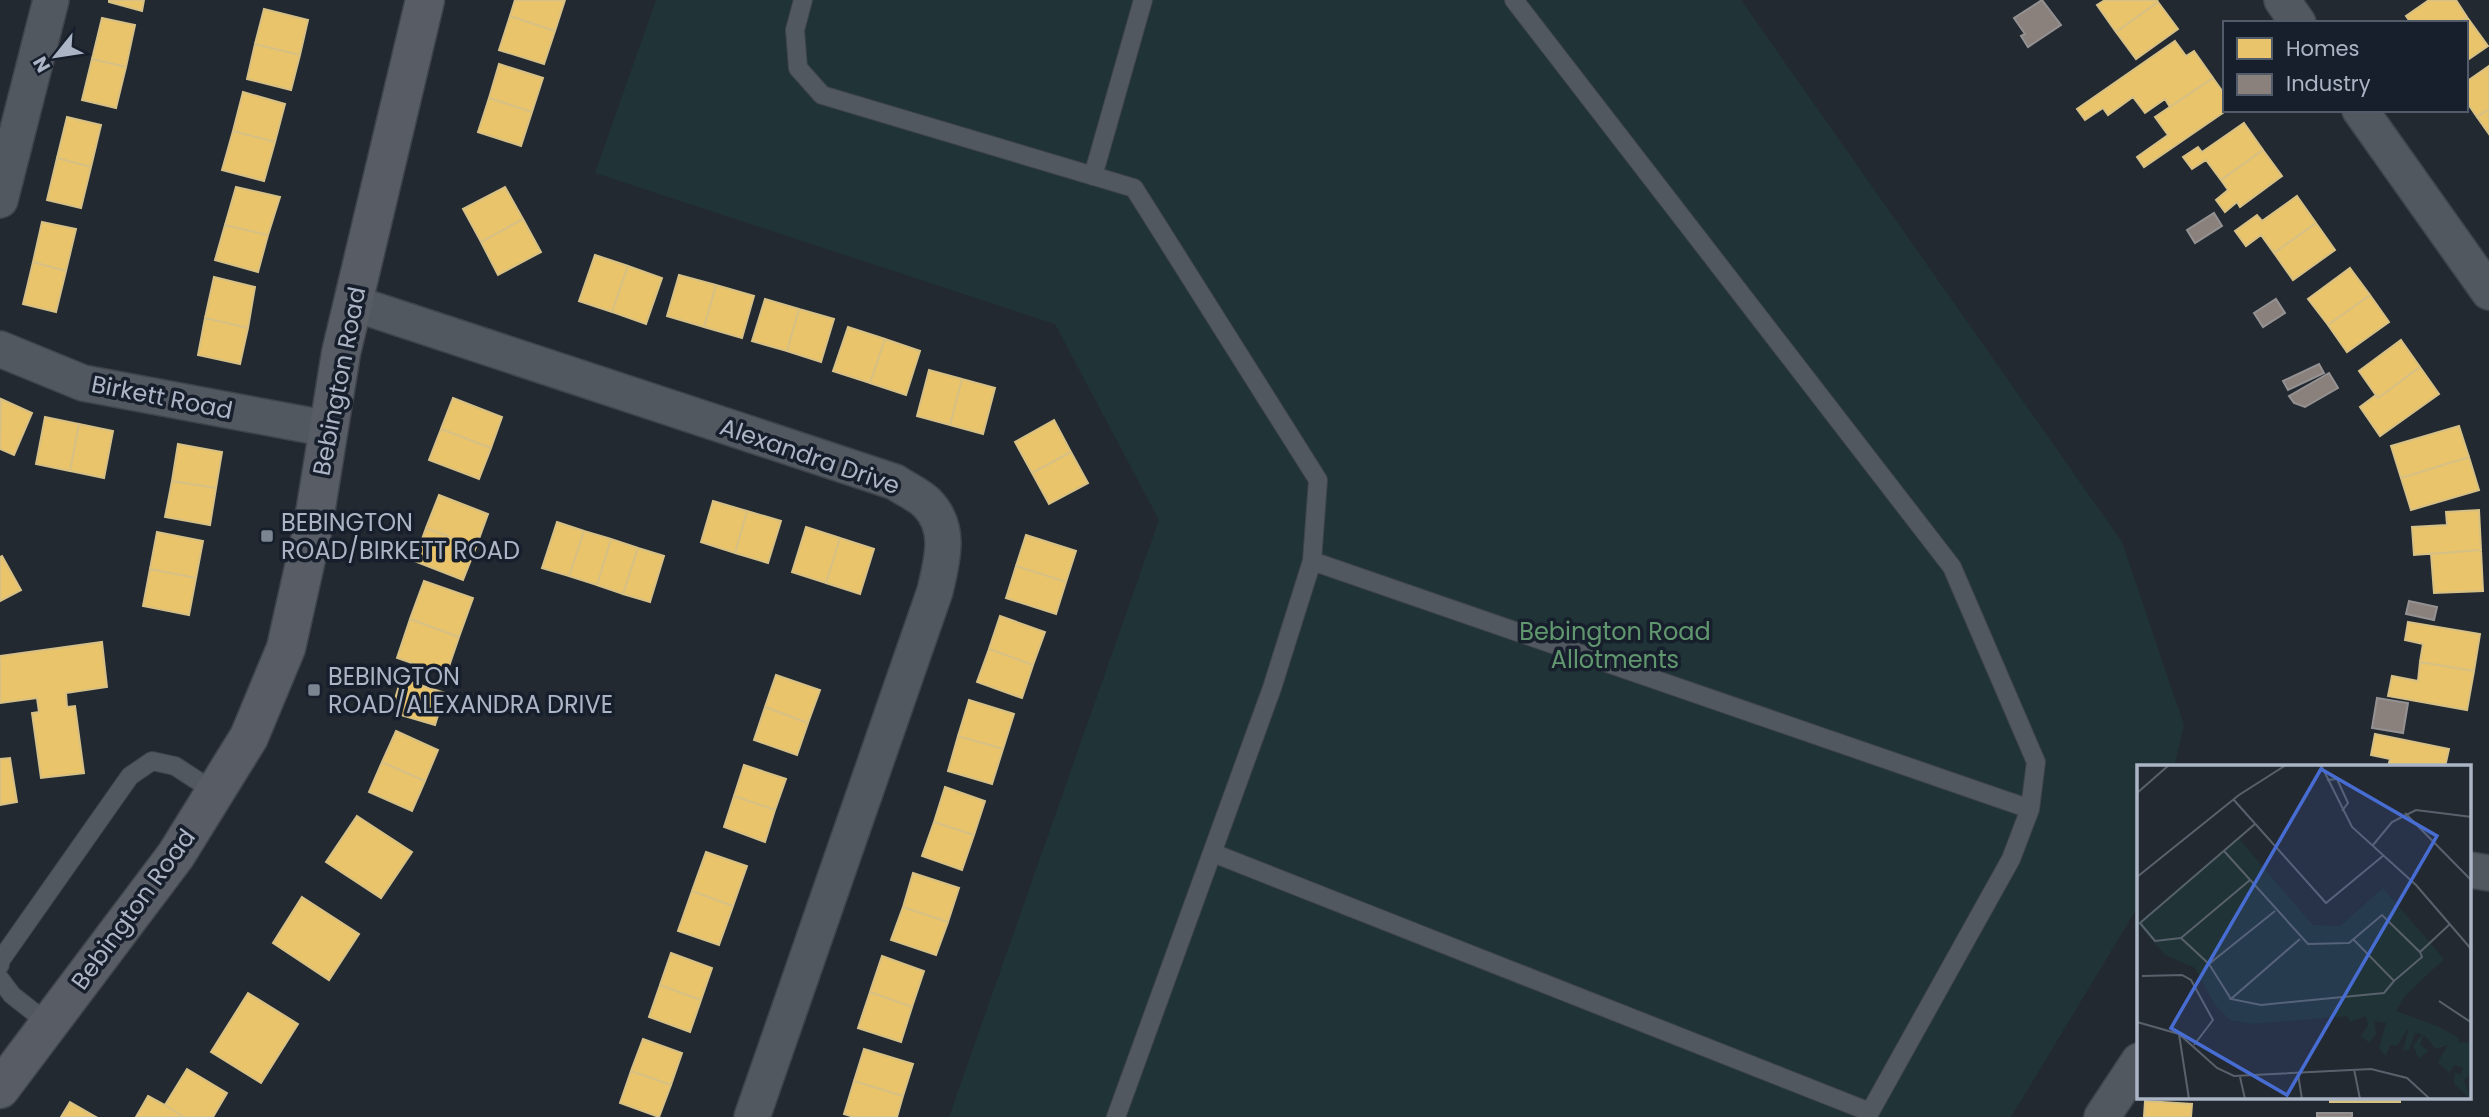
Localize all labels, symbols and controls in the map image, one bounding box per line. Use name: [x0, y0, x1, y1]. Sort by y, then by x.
north arrow: [21, 21, 91, 91]
legend: [2223, 21, 2468, 112]
text: Homes: [2286, 34, 2360, 63]
text: N: [26, 51, 57, 77]
text: Industry: [2286, 69, 2371, 98]
street label: Bebington Road: [305, 284, 373, 478]
street label: Birkett Road: [89, 367, 235, 427]
street label: Alexandra Drive: [716, 410, 904, 502]
place label: BEBINGTON ROAD/BIRKETT ROAD: [281, 506, 520, 567]
marker: BEBINGTON ROAD/BIRKETT ROAD: [259, 528, 275, 544]
park label: Bebington Road Allotments: [1519, 615, 1711, 676]
place label: BEBINGTON ROAD/ALEXANDRA DRIVE: [328, 660, 613, 721]
marker: BEBINGTON ROAD/ALEXANDRA DRIVE: [306, 682, 322, 698]
inset map: [2137, 765, 2472, 1100]
street label: Bebington Road: [63, 822, 203, 996]

